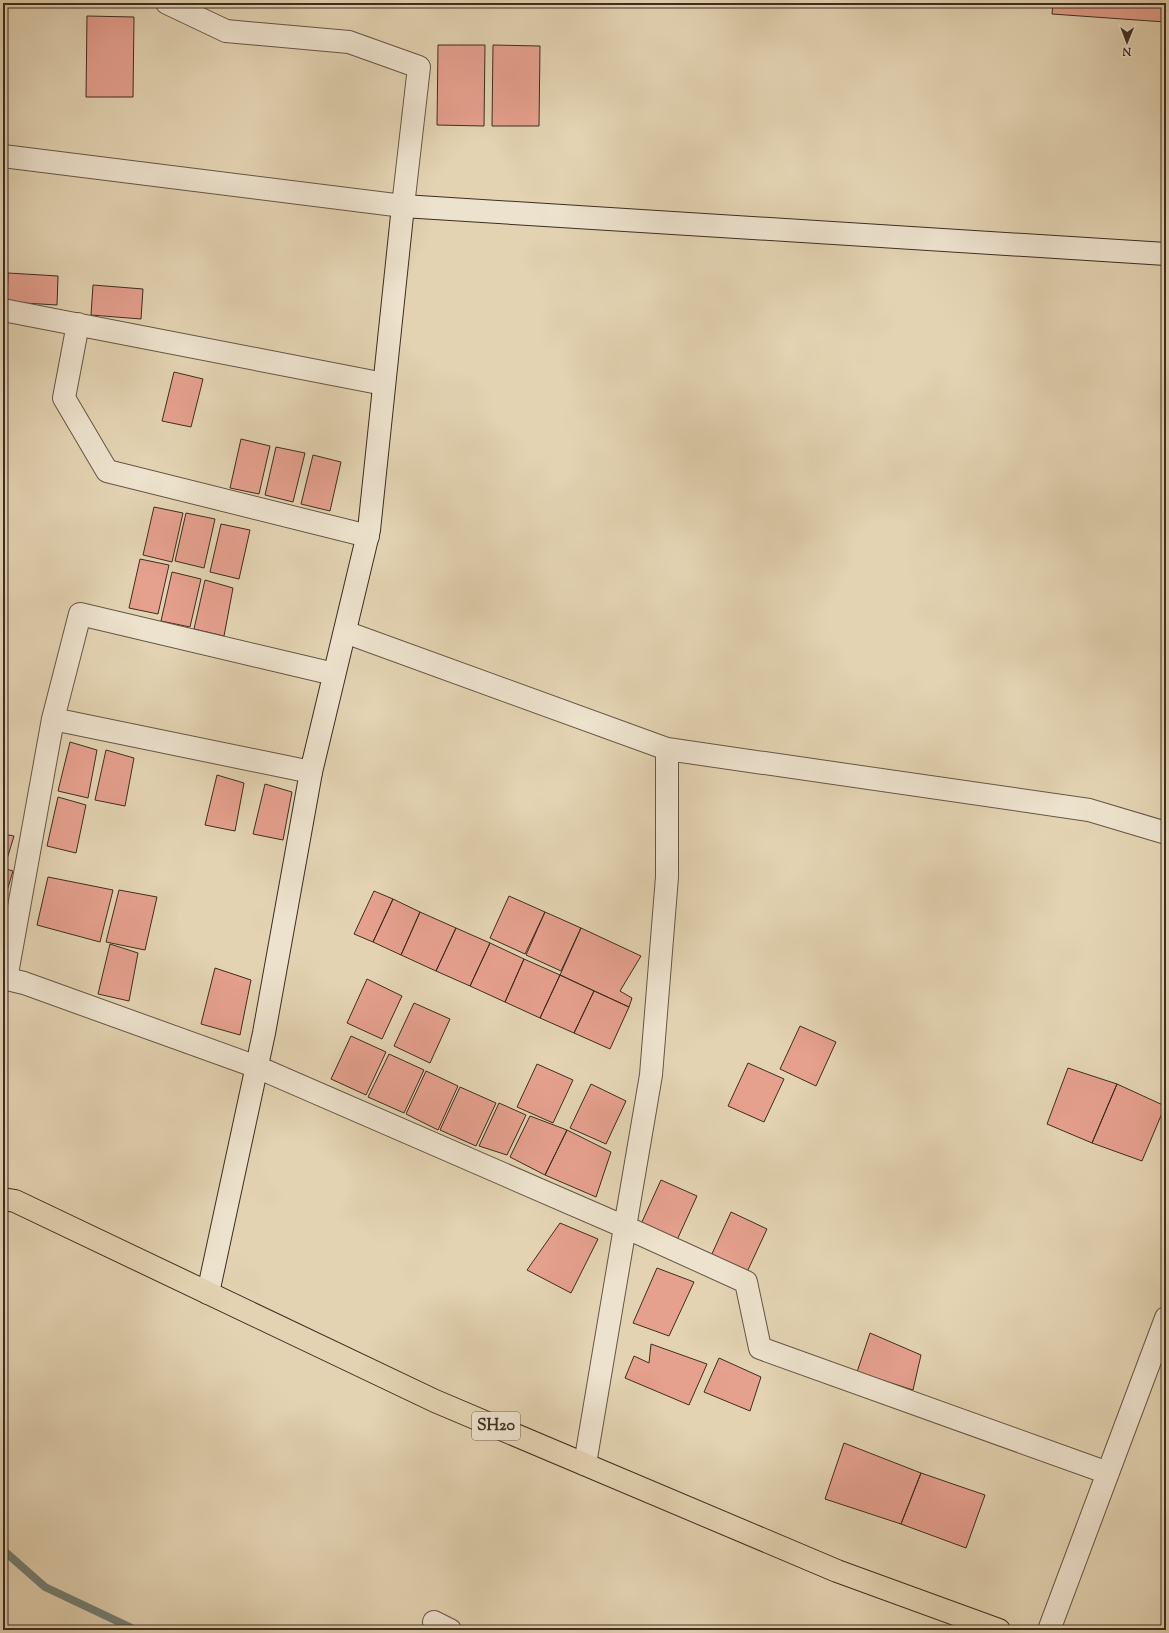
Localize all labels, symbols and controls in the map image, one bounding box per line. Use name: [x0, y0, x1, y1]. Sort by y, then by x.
north arrow: [1107, 22, 1147, 62]
text: N: [1122, 43, 1132, 59]
road number: SH20: [472, 1412, 520, 1440]

